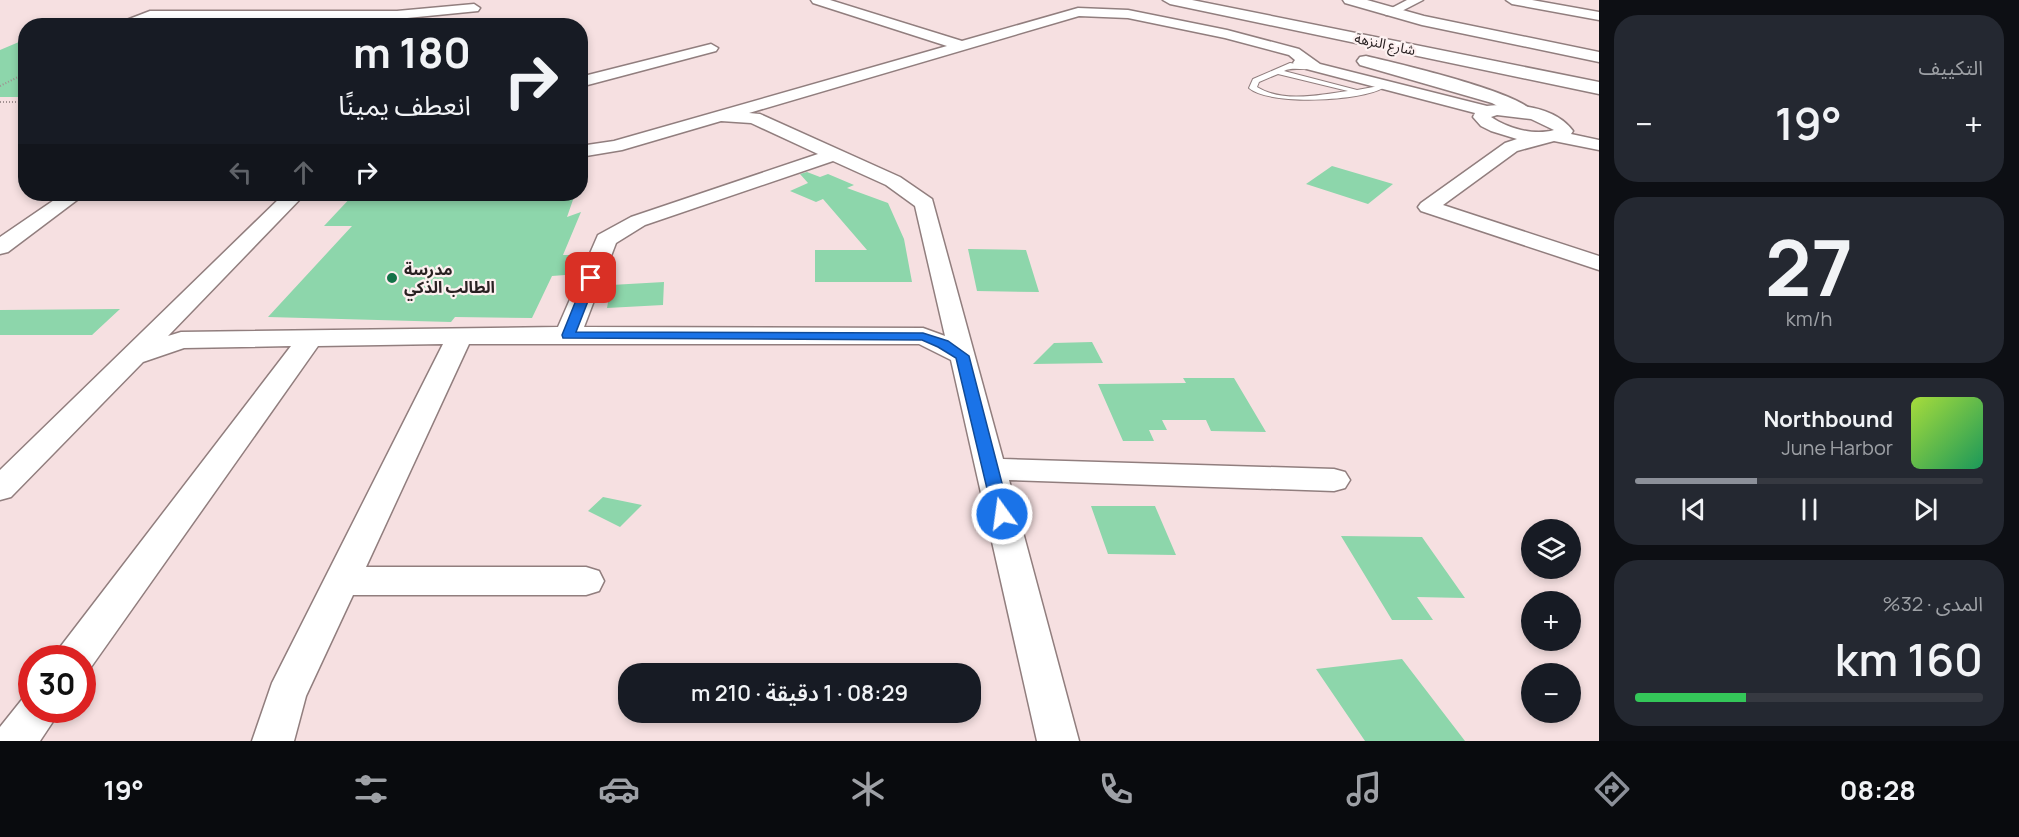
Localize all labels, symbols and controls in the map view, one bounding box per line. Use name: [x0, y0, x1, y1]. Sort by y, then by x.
text: 180 m: [353, 23, 471, 81]
street label: شارع النزهة: [1353, 28, 1417, 61]
icon: right: [492, 42, 570, 120]
text: التكييف: [1919, 54, 1983, 81]
text: انعطف يمينًا: [338, 86, 471, 123]
text: 19°: [1775, 92, 1842, 154]
text: −: [1635, 101, 1653, 146]
text: +: [1964, 101, 1983, 146]
icon: left: [224, 156, 257, 189]
icon: ahead: [287, 156, 320, 189]
icon: right: [350, 156, 383, 189]
text: 27: [1765, 213, 1853, 319]
pin: [565, 252, 616, 303]
place label: مدرسة الطالب الذكي: [404, 258, 495, 301]
icon: arrive: [574, 261, 607, 294]
marker: مدرسة الطالب الذكي: [385, 271, 399, 285]
text: km/h: [1786, 305, 1832, 332]
text: Northbound: [1763, 404, 1893, 434]
text: June Harbor: [1781, 434, 1893, 461]
position arrow: [970, 482, 1034, 546]
icon: previous: [1677, 493, 1710, 526]
icon: pause: [1793, 493, 1826, 526]
icon: next: [1909, 493, 1942, 526]
map controls: [1521, 519, 1581, 723]
button: layers: [1521, 519, 1581, 579]
text: المدى · 32%: [1883, 590, 1983, 617]
button: +: [1521, 591, 1581, 651]
text: 160 km: [1835, 628, 1983, 690]
speed limit sign: 30: [18, 645, 96, 723]
button: −: [1521, 663, 1581, 723]
text: 08:29 · 1 دقيقة · 210 m: [691, 678, 908, 708]
icon: filters: [350, 768, 392, 810]
icon: car: [598, 768, 640, 810]
icon: climate: [847, 768, 889, 810]
icon: phone: [1095, 768, 1137, 810]
icon: music: [1343, 768, 1385, 810]
icon: directions: [1591, 768, 1633, 810]
text: 19°: [103, 771, 144, 808]
text: 08:28: [1840, 771, 1916, 808]

